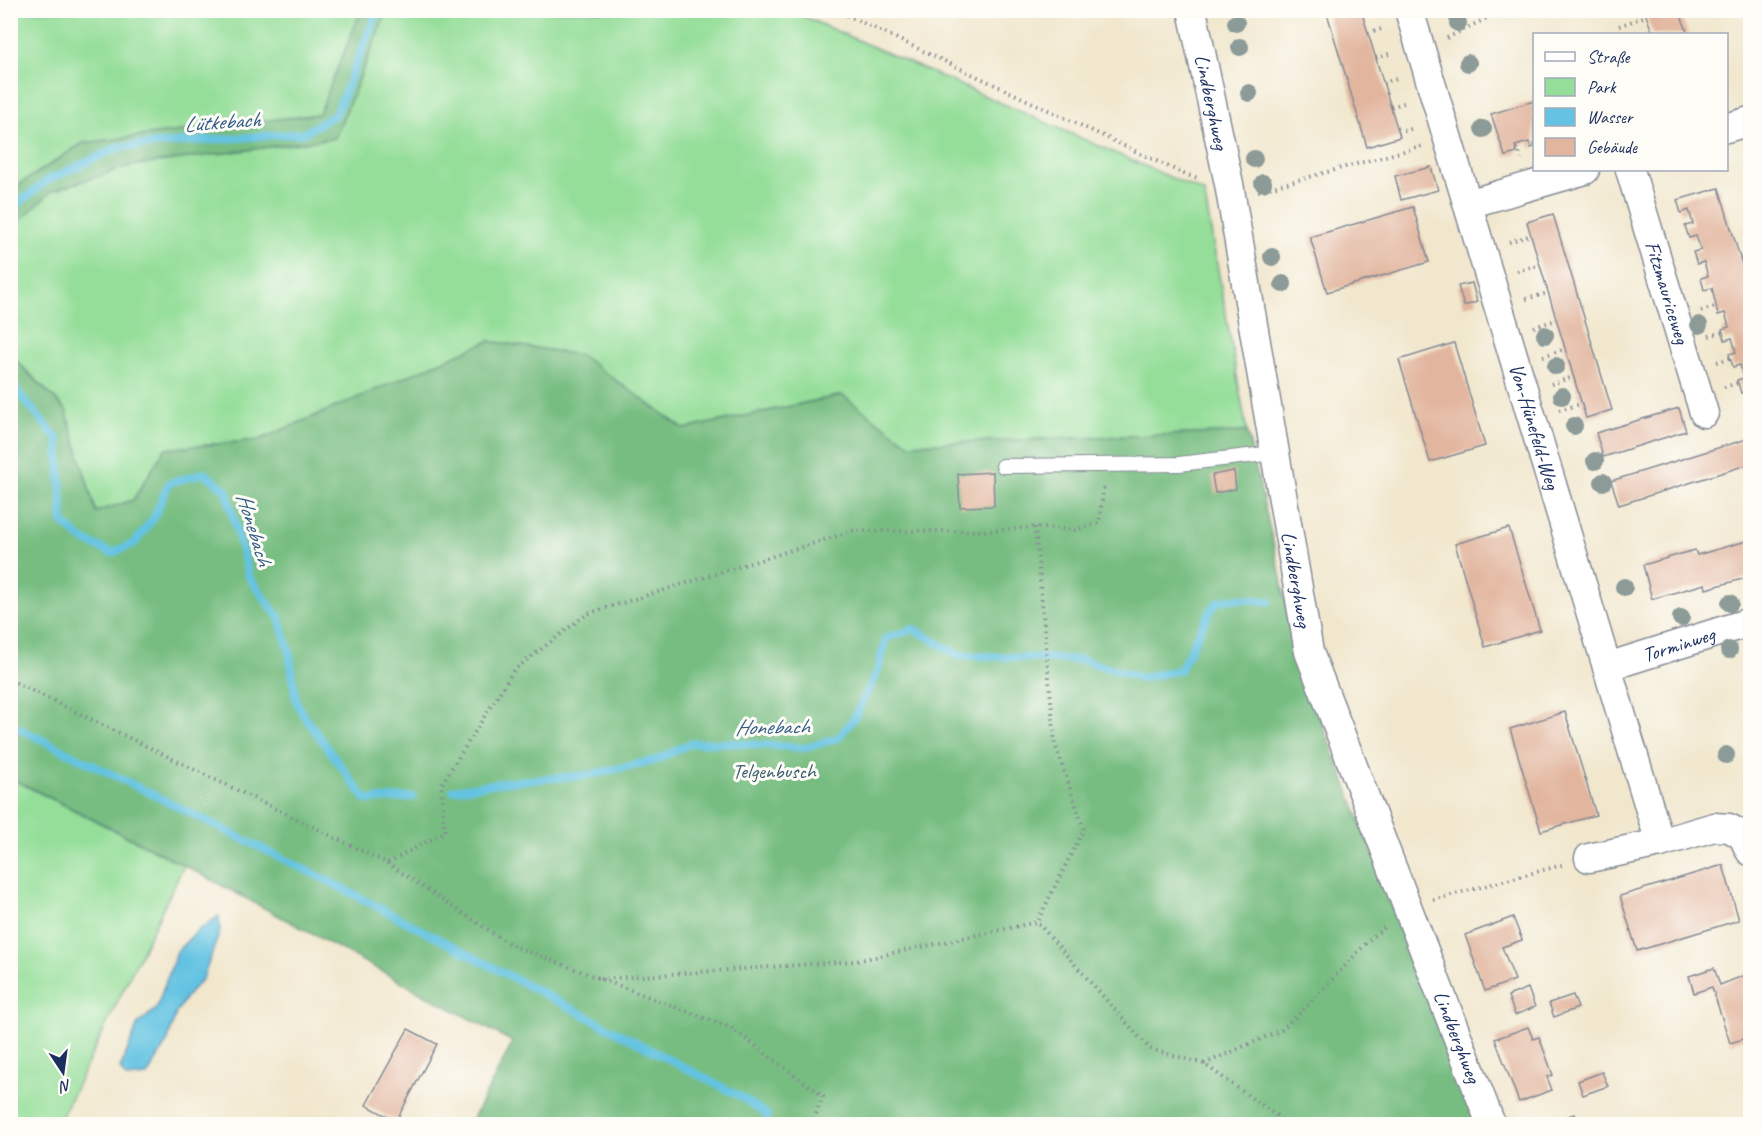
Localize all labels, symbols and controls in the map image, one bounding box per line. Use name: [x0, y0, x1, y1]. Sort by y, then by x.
legend: [1533, 33, 1728, 171]
text: Straße: [1587, 46, 1631, 68]
street label: Lindberghweg: [1189, 52, 1235, 153]
text: Park: [1587, 76, 1617, 98]
water label: Lütkebach: [183, 105, 263, 139]
text: Wasser: [1587, 106, 1634, 128]
text: Gebäude: [1587, 136, 1638, 158]
street label: Fitzmauriceweg: [1639, 238, 1696, 348]
street label: Von-Hünefeld-Weg: [1503, 360, 1566, 494]
water label: Honebach: [230, 490, 279, 571]
street label: Lindberghweg: [1276, 530, 1318, 631]
street label: Torminweg: [1639, 621, 1719, 668]
water label: Honebach: [735, 712, 811, 742]
park label: Telgenbusch: [732, 758, 817, 784]
street label: Lindberghweg: [1428, 987, 1487, 1088]
north arrow: [33, 1042, 93, 1102]
text: N: [56, 1075, 73, 1097]

